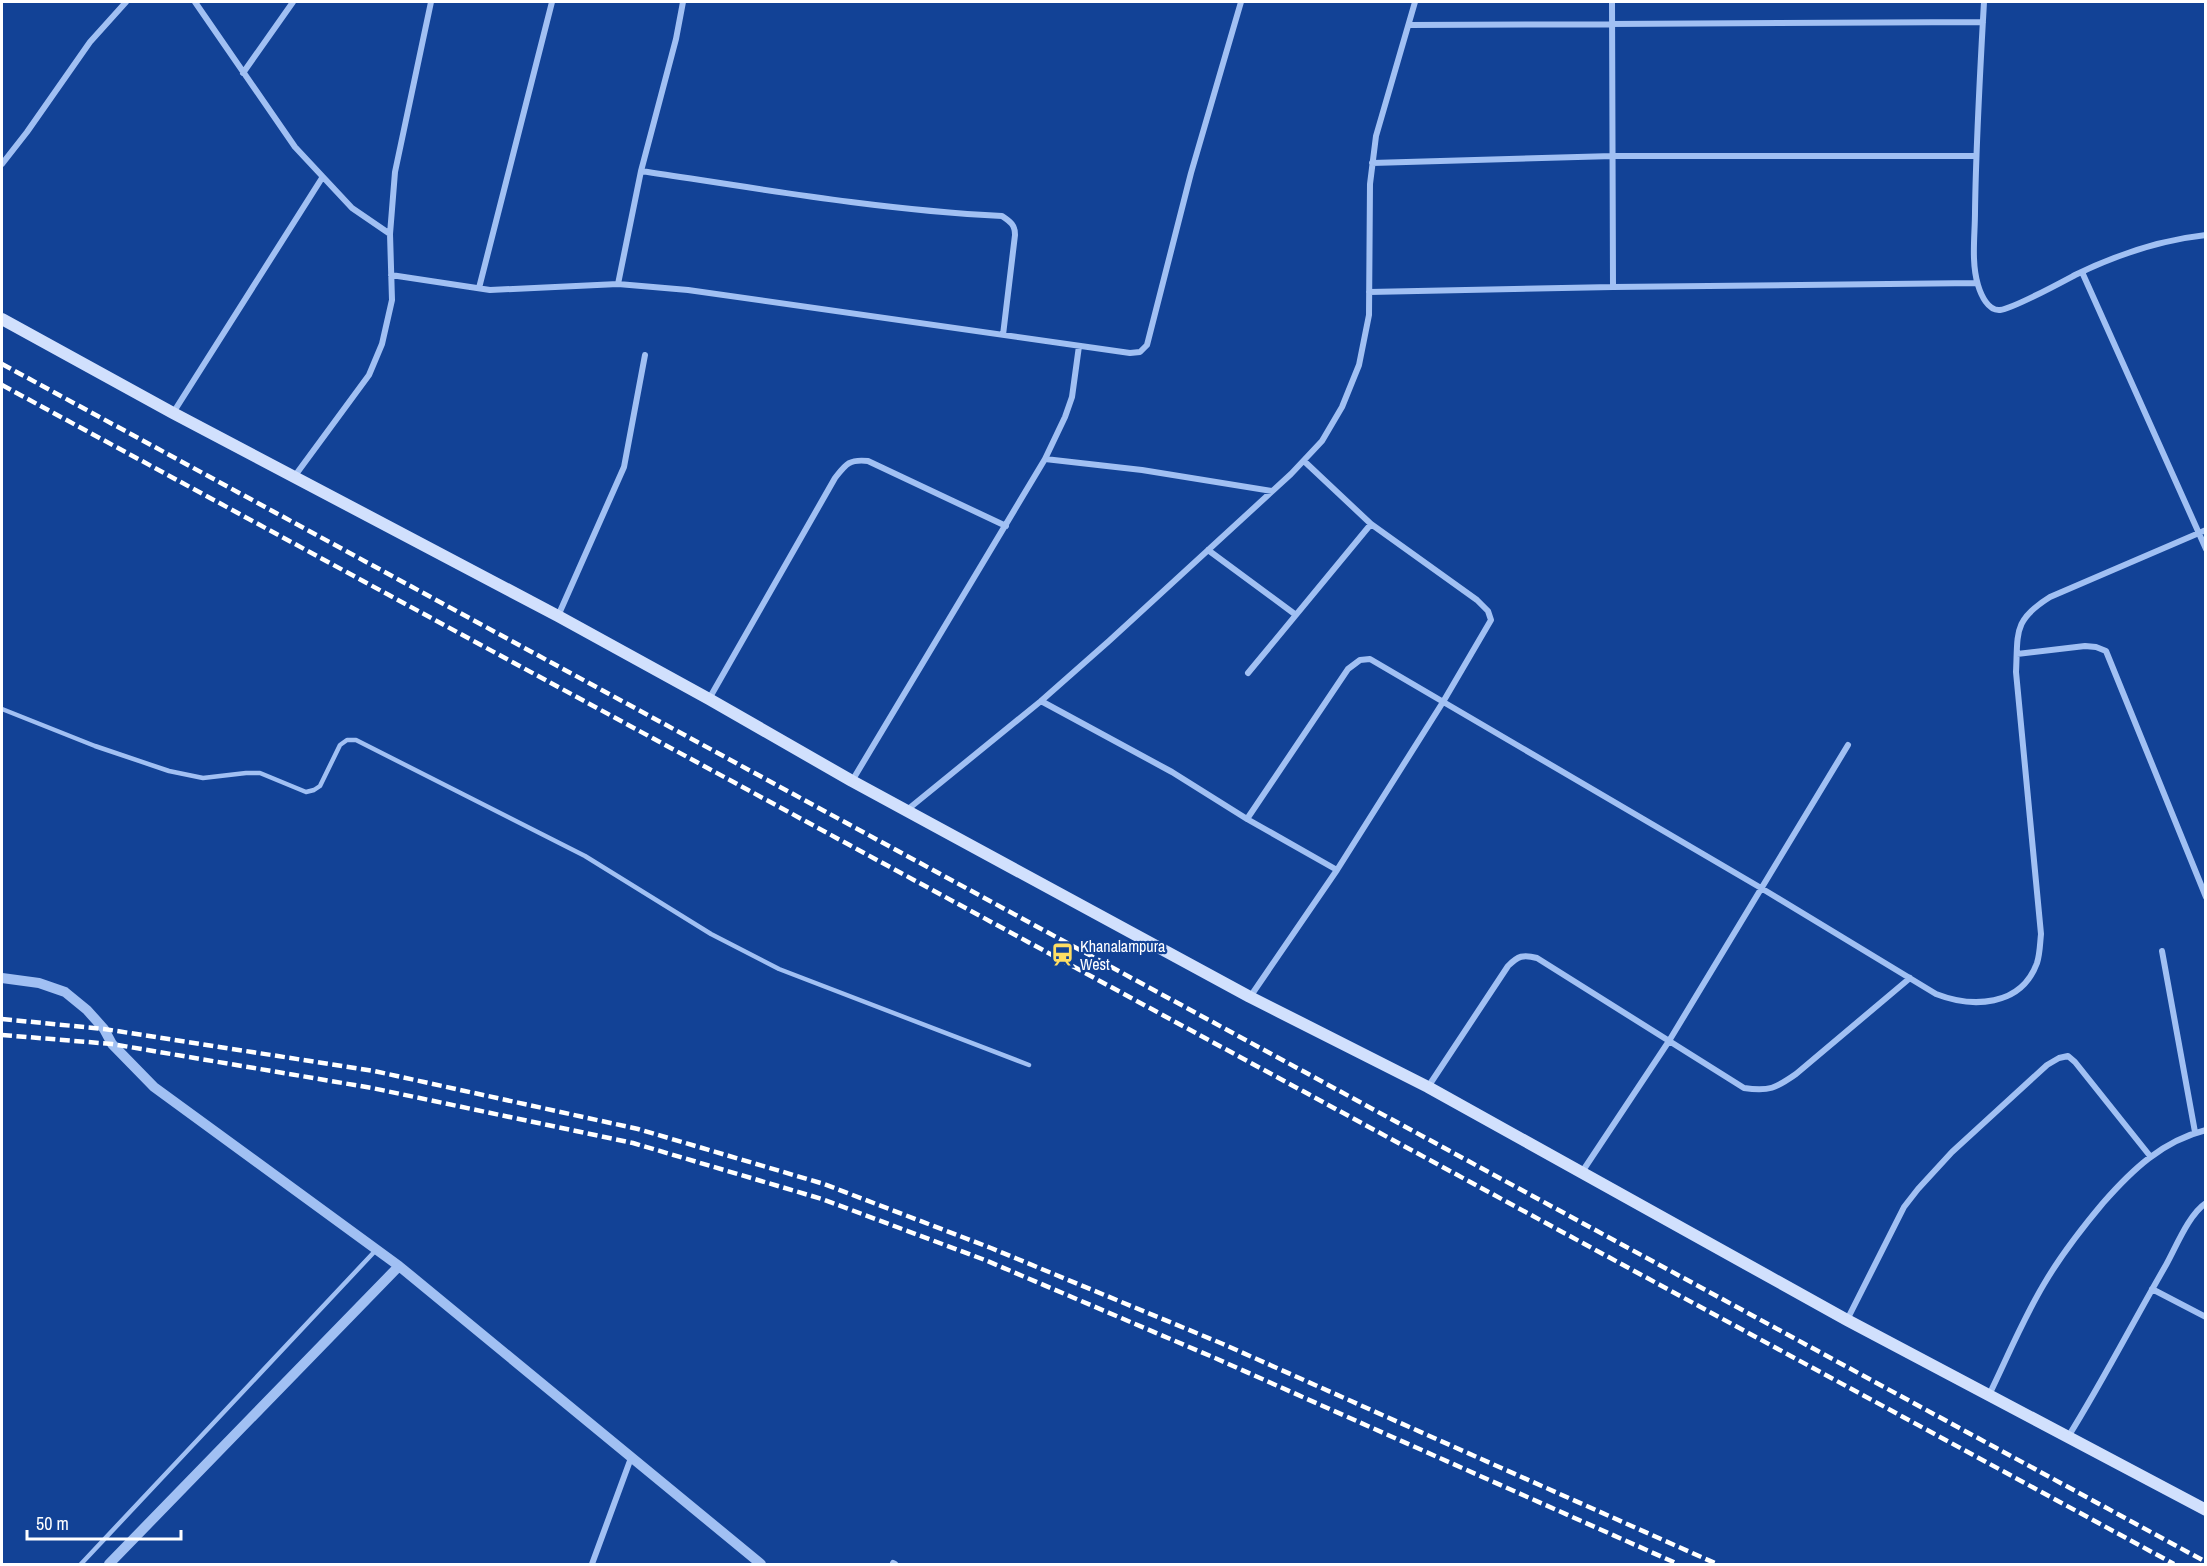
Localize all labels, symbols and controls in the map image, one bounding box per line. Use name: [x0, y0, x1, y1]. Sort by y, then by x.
place label: Khanalampura West: [1080, 935, 1166, 975]
station icon: Khanalampura West: [1049, 942, 1075, 968]
scale bar: [27, 1503, 182, 1541]
text: 50 m: [36, 1511, 69, 1536]

